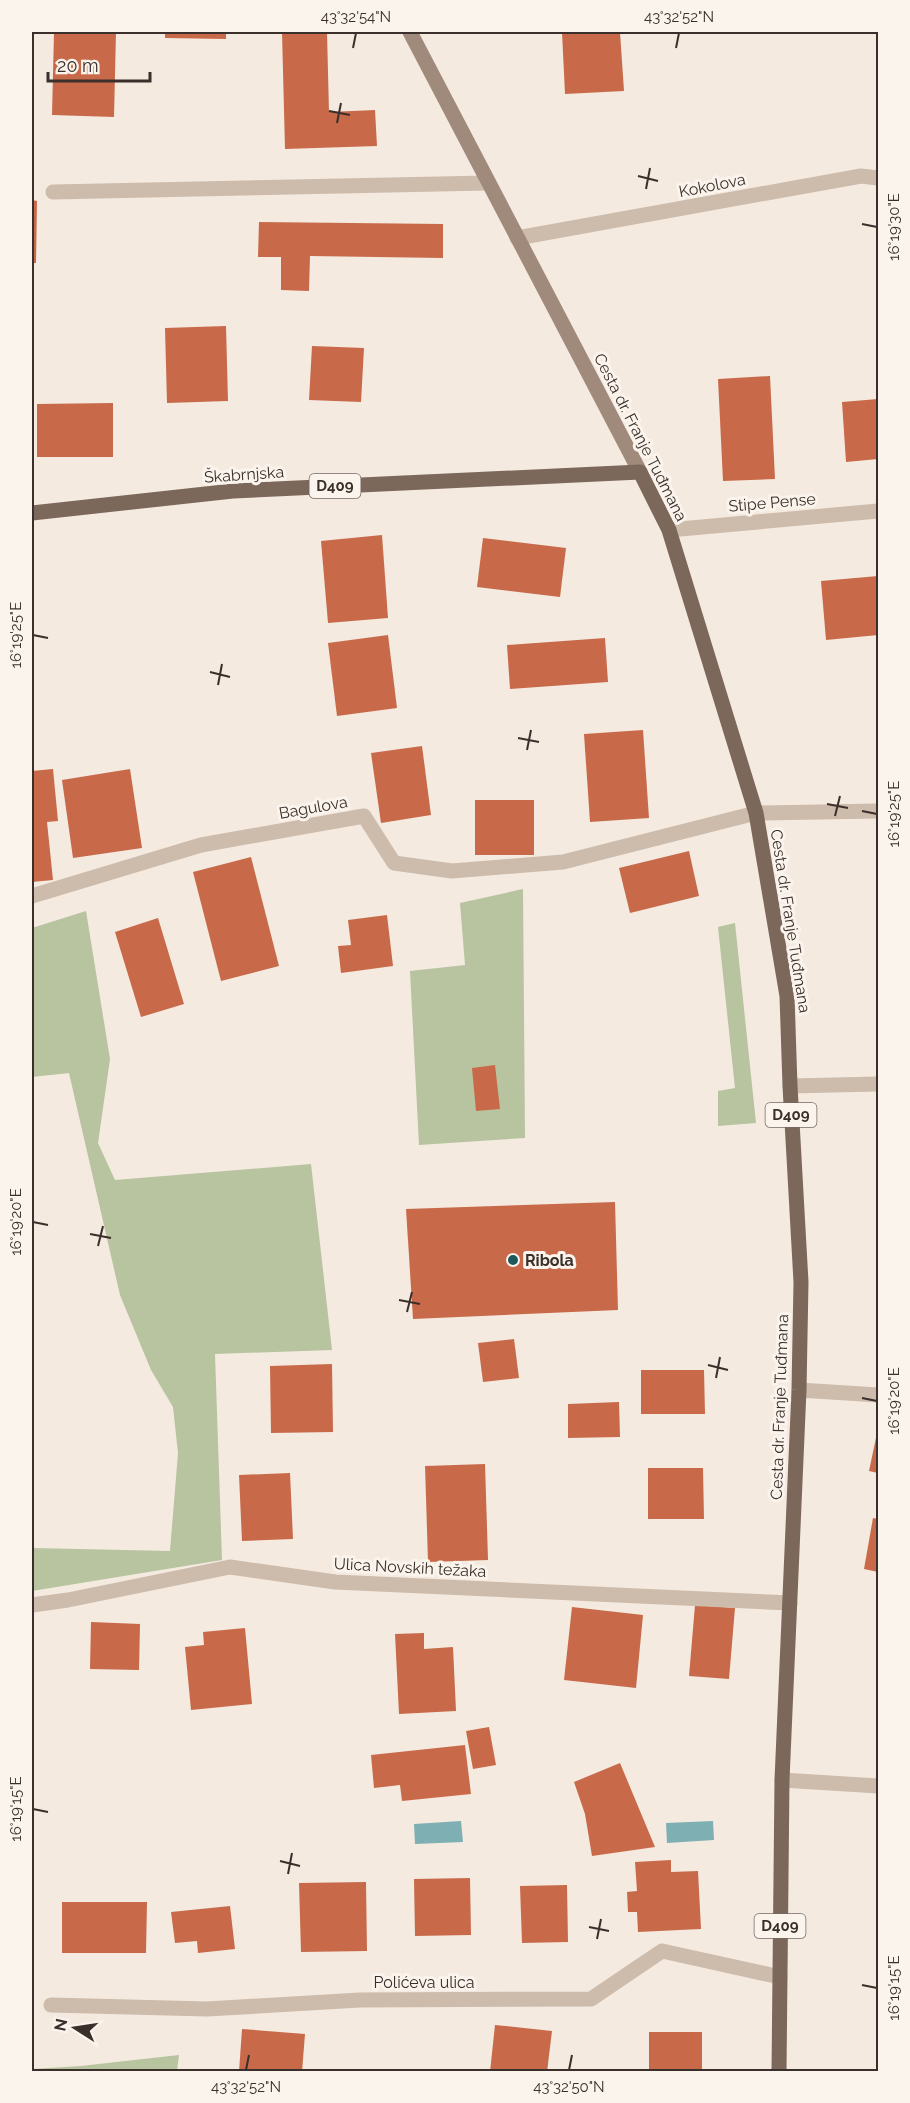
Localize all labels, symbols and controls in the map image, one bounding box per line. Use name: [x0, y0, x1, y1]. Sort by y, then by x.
text: 43°32'54"N: [321, 8, 391, 26]
text: 43°32'52"N: [644, 8, 714, 26]
scale bar: [48, 45, 150, 83]
text: 20 m: [57, 55, 99, 76]
street label: Kokolova: [677, 170, 747, 201]
text: 16°19'30"E: [885, 193, 903, 261]
street label: Cesta dr. Franje Tuđmana: [590, 350, 691, 524]
street label: Škabrnjska: [203, 461, 285, 487]
road number: D409: [310, 474, 360, 498]
street label: Stipe Pense: [728, 489, 816, 516]
text: 16°19'25"E: [7, 602, 25, 668]
text: 16°19'25"E: [885, 781, 903, 847]
street label: Bagulova: [277, 792, 349, 823]
street label: Cesta dr. Franje Tuđmana: [767, 828, 814, 1014]
road number: D409: [766, 1103, 816, 1127]
text: 16°19'20"E: [7, 1188, 25, 1256]
place label: Ribola: [525, 1251, 574, 1270]
marker: Ribola: [506, 1253, 520, 1267]
street label: Cesta dr. Franje Tuđmana: [767, 1314, 792, 1500]
text: 16°19'20"E: [885, 1367, 903, 1435]
street label: Ulica Novskih težaka: [333, 1554, 487, 1581]
text: 16°19'15"E: [7, 1776, 25, 1842]
road number: D409: [754, 1914, 806, 1938]
text: 16°19'15"E: [885, 1955, 903, 2021]
street label: Polićeva ulica: [374, 1973, 475, 1992]
north arrow: [45, 1998, 105, 2058]
text: N: [50, 2017, 71, 2033]
text: 43°32'52"N: [211, 2078, 281, 2096]
text: 43°32'50"N: [533, 2078, 605, 2096]

